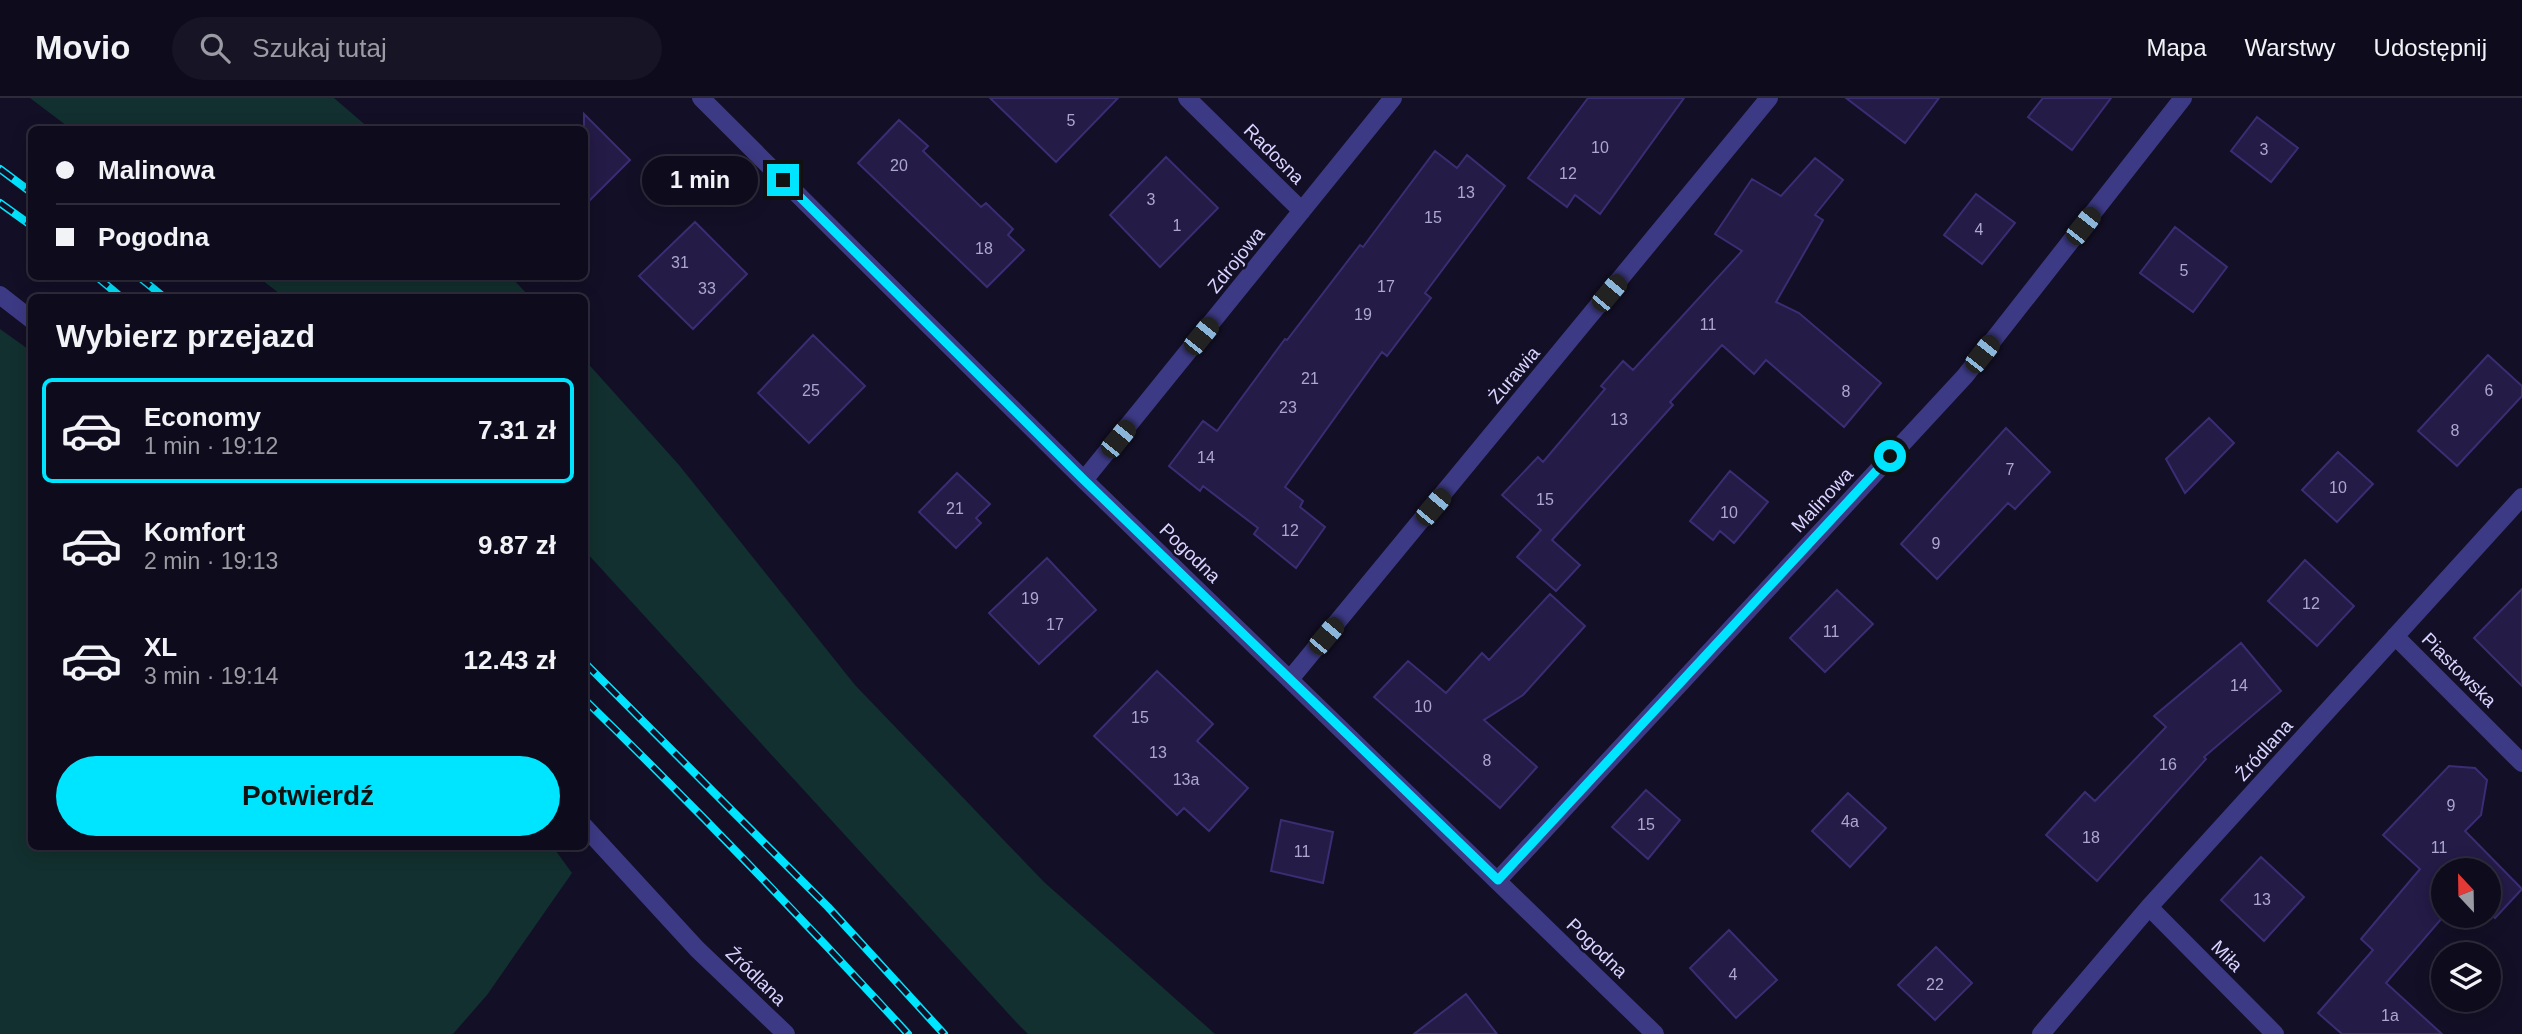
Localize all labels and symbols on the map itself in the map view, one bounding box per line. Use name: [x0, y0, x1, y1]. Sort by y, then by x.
house number: 5: [1067, 112, 1076, 129]
street label: Radosna: [1240, 120, 1309, 189]
house number: 10: [1591, 139, 1609, 156]
house number: 3: [2260, 141, 2269, 158]
callout: 1 min: [643, 155, 758, 204]
house number: 20: [890, 157, 908, 174]
route end: [767, 164, 799, 196]
house number: 12: [1559, 165, 1577, 182]
house number: 13: [1457, 184, 1475, 201]
house number: 3: [1147, 191, 1156, 208]
car: [2062, 203, 2105, 249]
house number: 15: [1424, 209, 1442, 226]
house number: 1: [1173, 217, 1182, 234]
house number: 4: [1975, 221, 1984, 238]
street label: Zdrojowa: [1203, 223, 1269, 297]
house number: 18: [975, 240, 993, 257]
house number: 31: [671, 254, 689, 271]
house number: 5: [2180, 262, 2189, 279]
car: [1588, 270, 1631, 316]
house number: 17: [1377, 278, 1395, 295]
house number: 33: [698, 280, 716, 297]
house number: 19: [1354, 306, 1372, 323]
car: [1180, 313, 1223, 359]
house number: 11: [1700, 316, 1716, 333]
car: [1961, 331, 2004, 377]
street label: Żurawia: [1484, 342, 1544, 408]
house number: 21: [1301, 370, 1319, 387]
house number: 25: [802, 382, 820, 399]
house number: 6: [2485, 382, 2494, 399]
house number: 8: [1842, 383, 1851, 400]
house number: 23: [1279, 399, 1297, 416]
house number: 13: [1610, 411, 1628, 428]
car: [1097, 416, 1140, 462]
house number: 8: [2451, 422, 2460, 439]
route start: [1874, 440, 1906, 472]
house number: 14: [1197, 449, 1215, 466]
house number: 7: [2006, 461, 2015, 478]
street label: Malinowa: [1787, 463, 1857, 537]
house number: 10: [2329, 479, 2347, 496]
car: [1412, 484, 1455, 530]
house number: 15: [1536, 491, 1554, 508]
house number: 21: [946, 500, 964, 517]
house number: 10: [1720, 504, 1738, 521]
street label: Pogodna: [1155, 519, 1225, 587]
house number: 12: [1281, 522, 1299, 539]
house number: 9: [1932, 535, 1941, 552]
house number: 19: [1021, 590, 1039, 607]
house number: 12: [2302, 595, 2320, 612]
car: [1305, 613, 1348, 659]
house number: 17: [1046, 616, 1064, 633]
house number: 11: [1823, 623, 1839, 640]
street label: Piastowska: [2418, 629, 2501, 712]
house number: 14: [2230, 677, 2248, 694]
house number: 10: [1414, 698, 1432, 715]
house number: 15: [1131, 709, 1149, 726]
street label: Źródlana: [2231, 715, 2297, 785]
house number: 13: [1149, 744, 1167, 761]
house number: 8: [1483, 752, 1492, 769]
house number: 16: [2159, 756, 2177, 773]
house number: 13a: [1173, 771, 1199, 788]
house number: 9: [2447, 797, 2456, 814]
house number: 4a: [1841, 813, 1859, 830]
house number: 15: [1637, 816, 1655, 833]
house number: 18: [2082, 829, 2100, 846]
house number: 11: [2431, 839, 2447, 856]
house number: 11: [1294, 843, 1310, 860]
north arrow: [2431, 858, 2501, 928]
house number: 13: [2253, 891, 2271, 908]
street label: Pogodna: [1562, 914, 1632, 982]
street label: Miła: [2207, 936, 2247, 976]
street label: Źródlana: [722, 942, 791, 1010]
house number: 4: [1729, 966, 1738, 983]
house number: 22: [1926, 976, 1944, 993]
house number: 1a: [2381, 1007, 2399, 1024]

